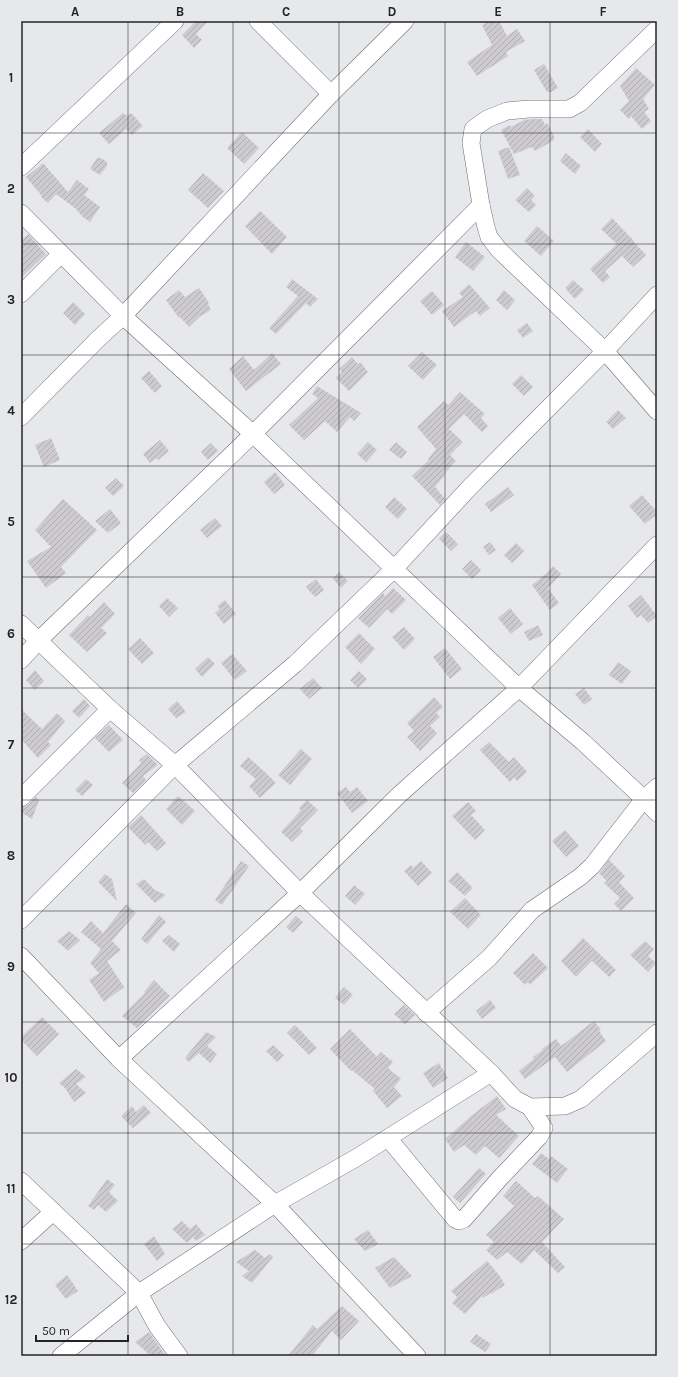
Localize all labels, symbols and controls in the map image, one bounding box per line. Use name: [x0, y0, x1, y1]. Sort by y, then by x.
text: A: [71, 4, 79, 19]
text: B: [176, 4, 184, 19]
text: C: [282, 4, 290, 19]
text: D: [388, 4, 397, 19]
text: E: [494, 4, 502, 19]
text: F: [599, 4, 607, 19]
text: 1: [9, 70, 13, 85]
text: 2: [7, 181, 15, 196]
text: 3: [7, 292, 15, 307]
text: 4: [7, 403, 15, 418]
text: 5: [7, 514, 15, 529]
text: 6: [7, 626, 15, 641]
text: 7: [8, 737, 15, 752]
text: 8: [7, 848, 15, 863]
text: 9: [7, 959, 15, 974]
text: 10: [5, 1070, 17, 1085]
text: 11: [6, 1181, 16, 1196]
text: 12: [5, 1292, 17, 1307]
scale bar: [36, 1317, 128, 1343]
text: 50 m: [42, 1324, 70, 1338]

